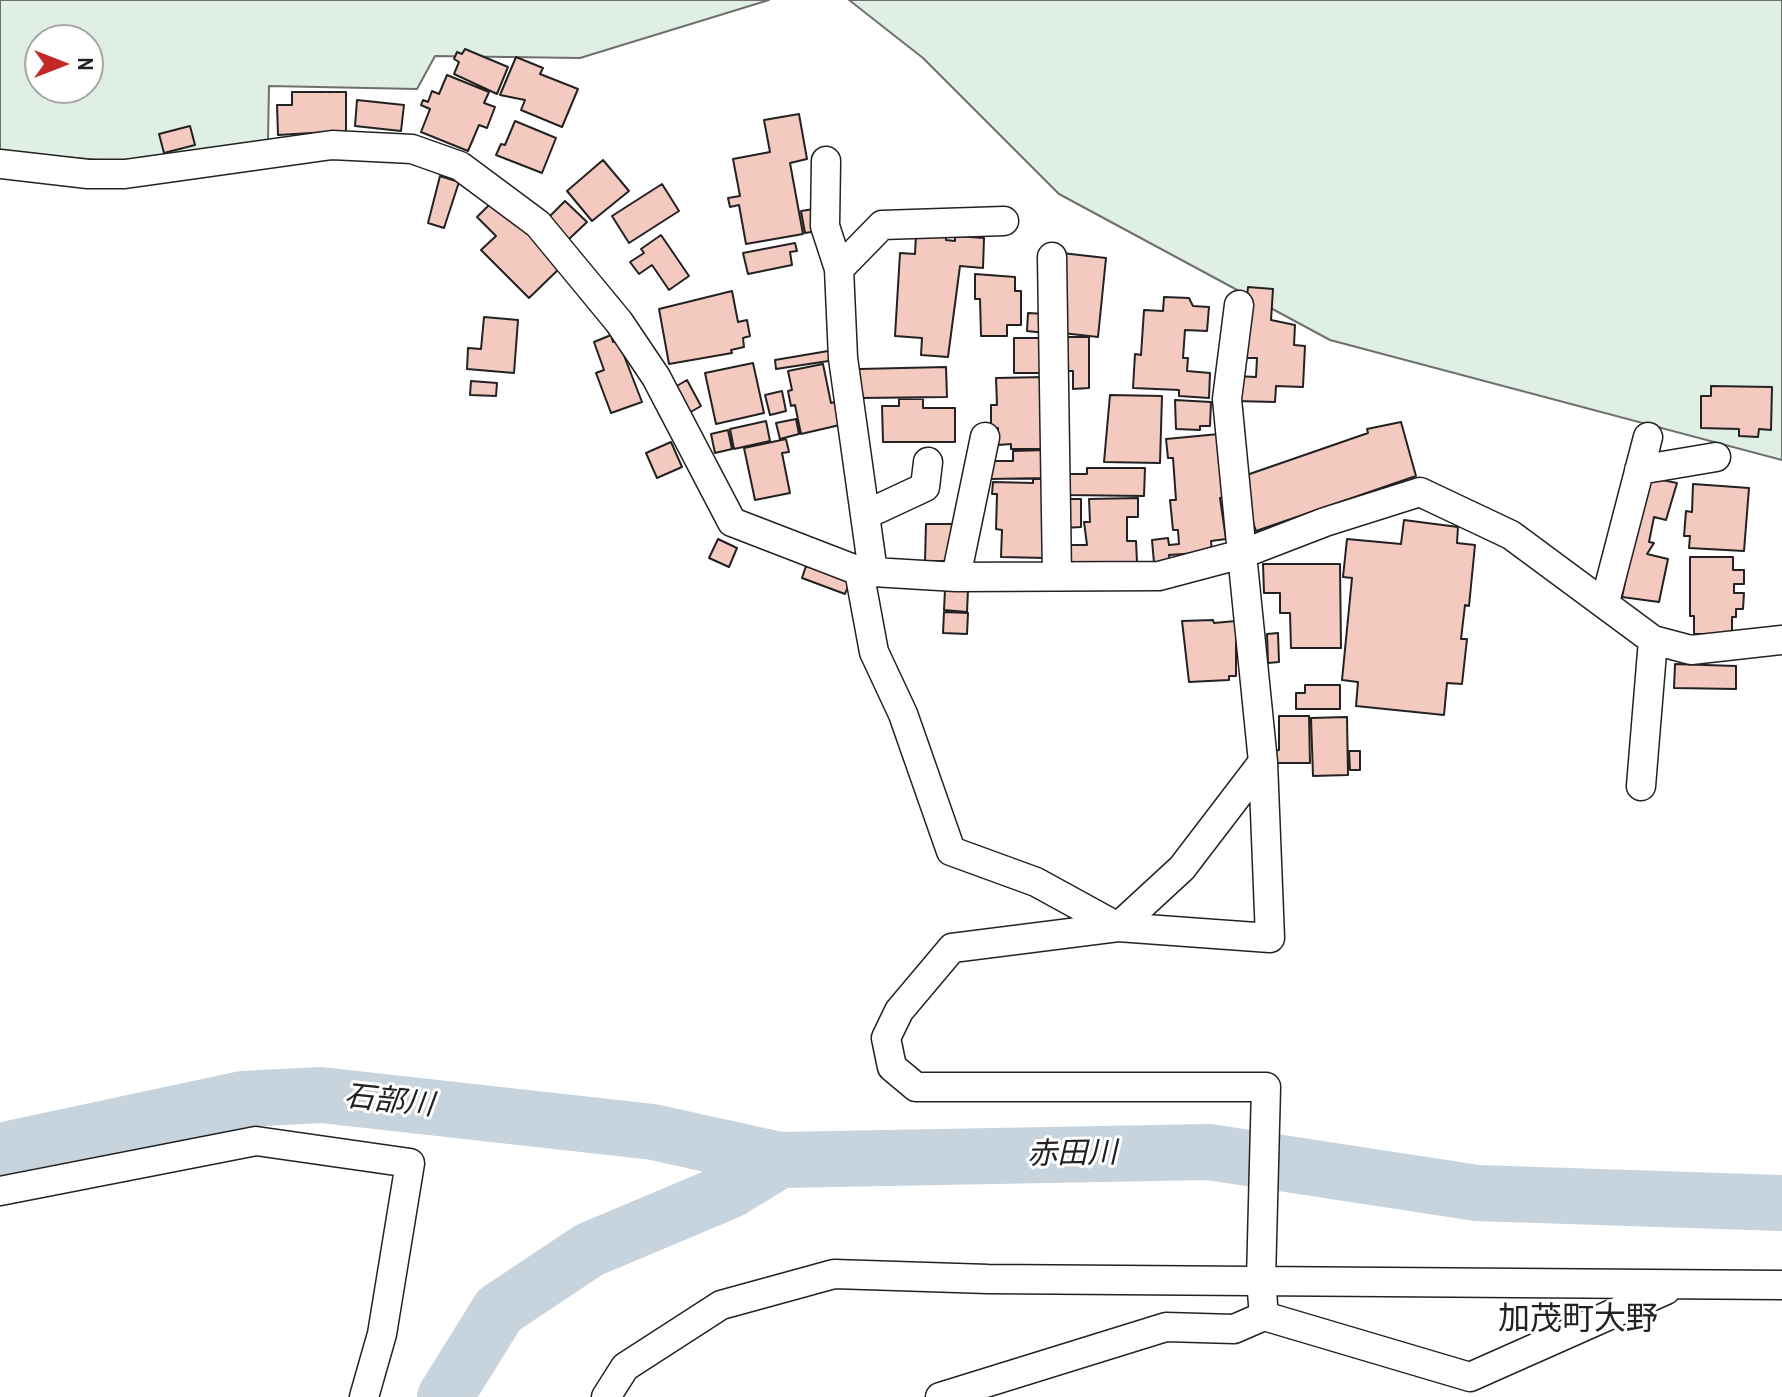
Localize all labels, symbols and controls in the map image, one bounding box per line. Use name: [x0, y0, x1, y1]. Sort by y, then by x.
north arrow: [24, 24, 104, 104]
text: N: [71, 57, 101, 71]
water label: 石部川: [342, 1079, 436, 1125]
water label: 赤田川: [1027, 1136, 1117, 1174]
district label: 加茂町大野: [1498, 1301, 1658, 1339]

